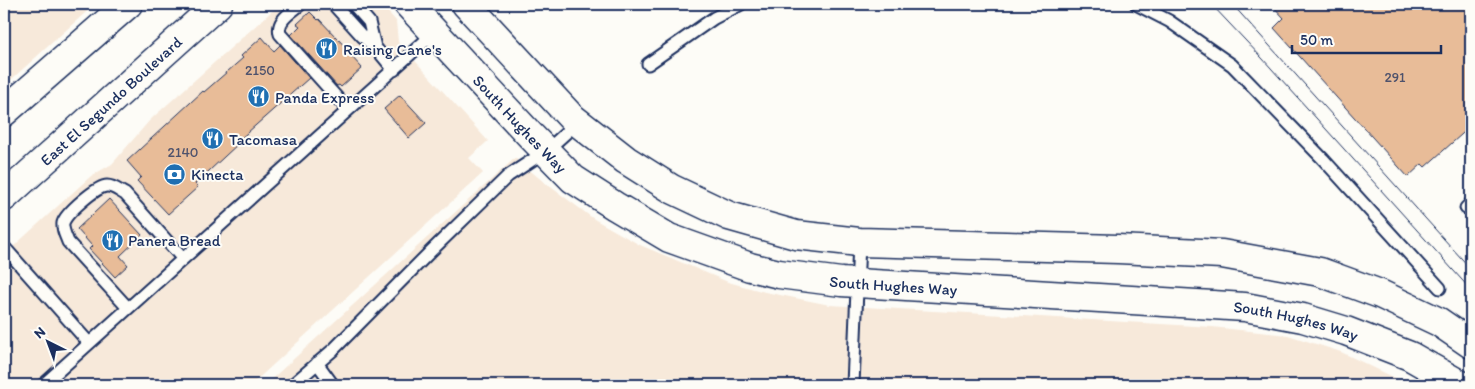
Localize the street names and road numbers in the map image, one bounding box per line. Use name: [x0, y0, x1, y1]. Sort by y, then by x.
street label: East El Segundo Boulevard: [37, 32, 186, 170]
street label: South Hughes Way: [469, 71, 571, 177]
street label: South Hughes Way: [828, 272, 958, 299]
street label: South Hughes Way: [1233, 297, 1362, 345]

